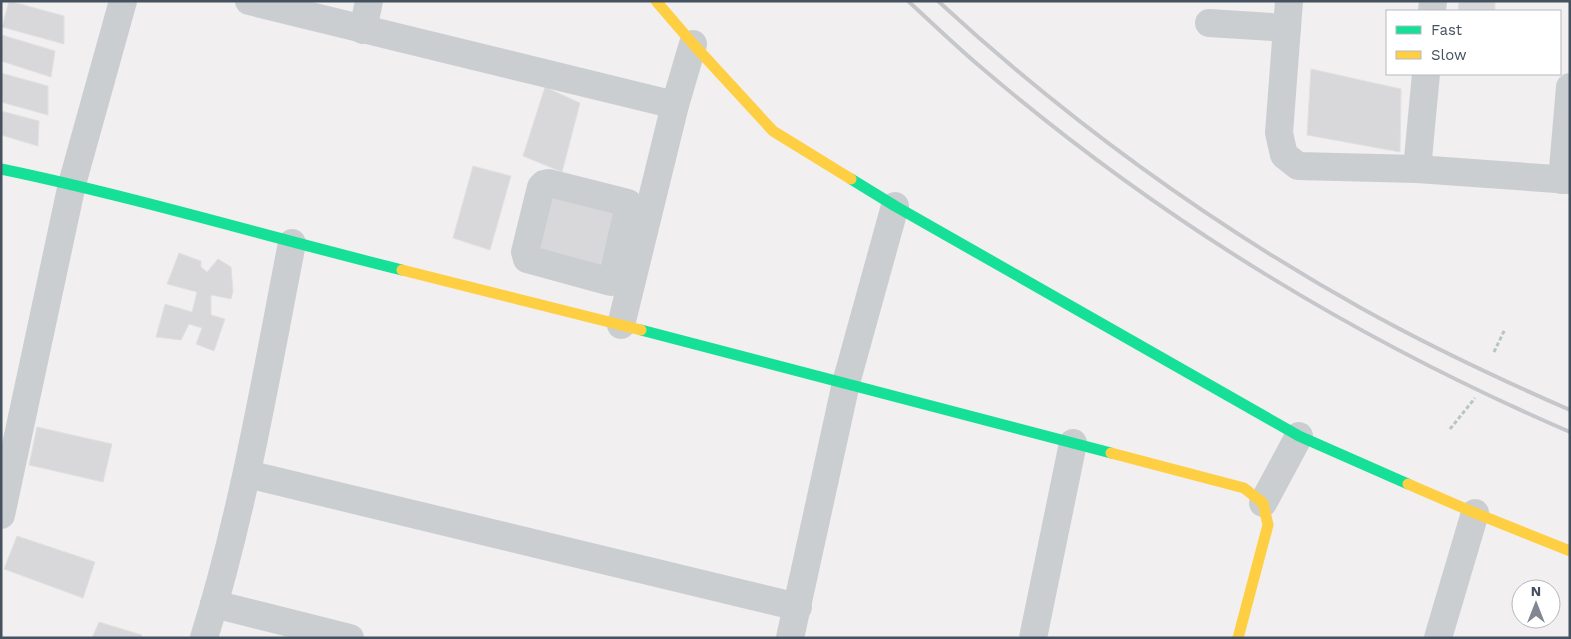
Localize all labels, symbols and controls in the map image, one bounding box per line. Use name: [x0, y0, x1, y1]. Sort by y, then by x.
legend: [1386, 10, 1561, 75]
text: Fast: [1431, 21, 1463, 39]
text: Slow: [1431, 46, 1467, 64]
north arrow: [1511, 579, 1561, 629]
text: N: [1531, 583, 1541, 599]

